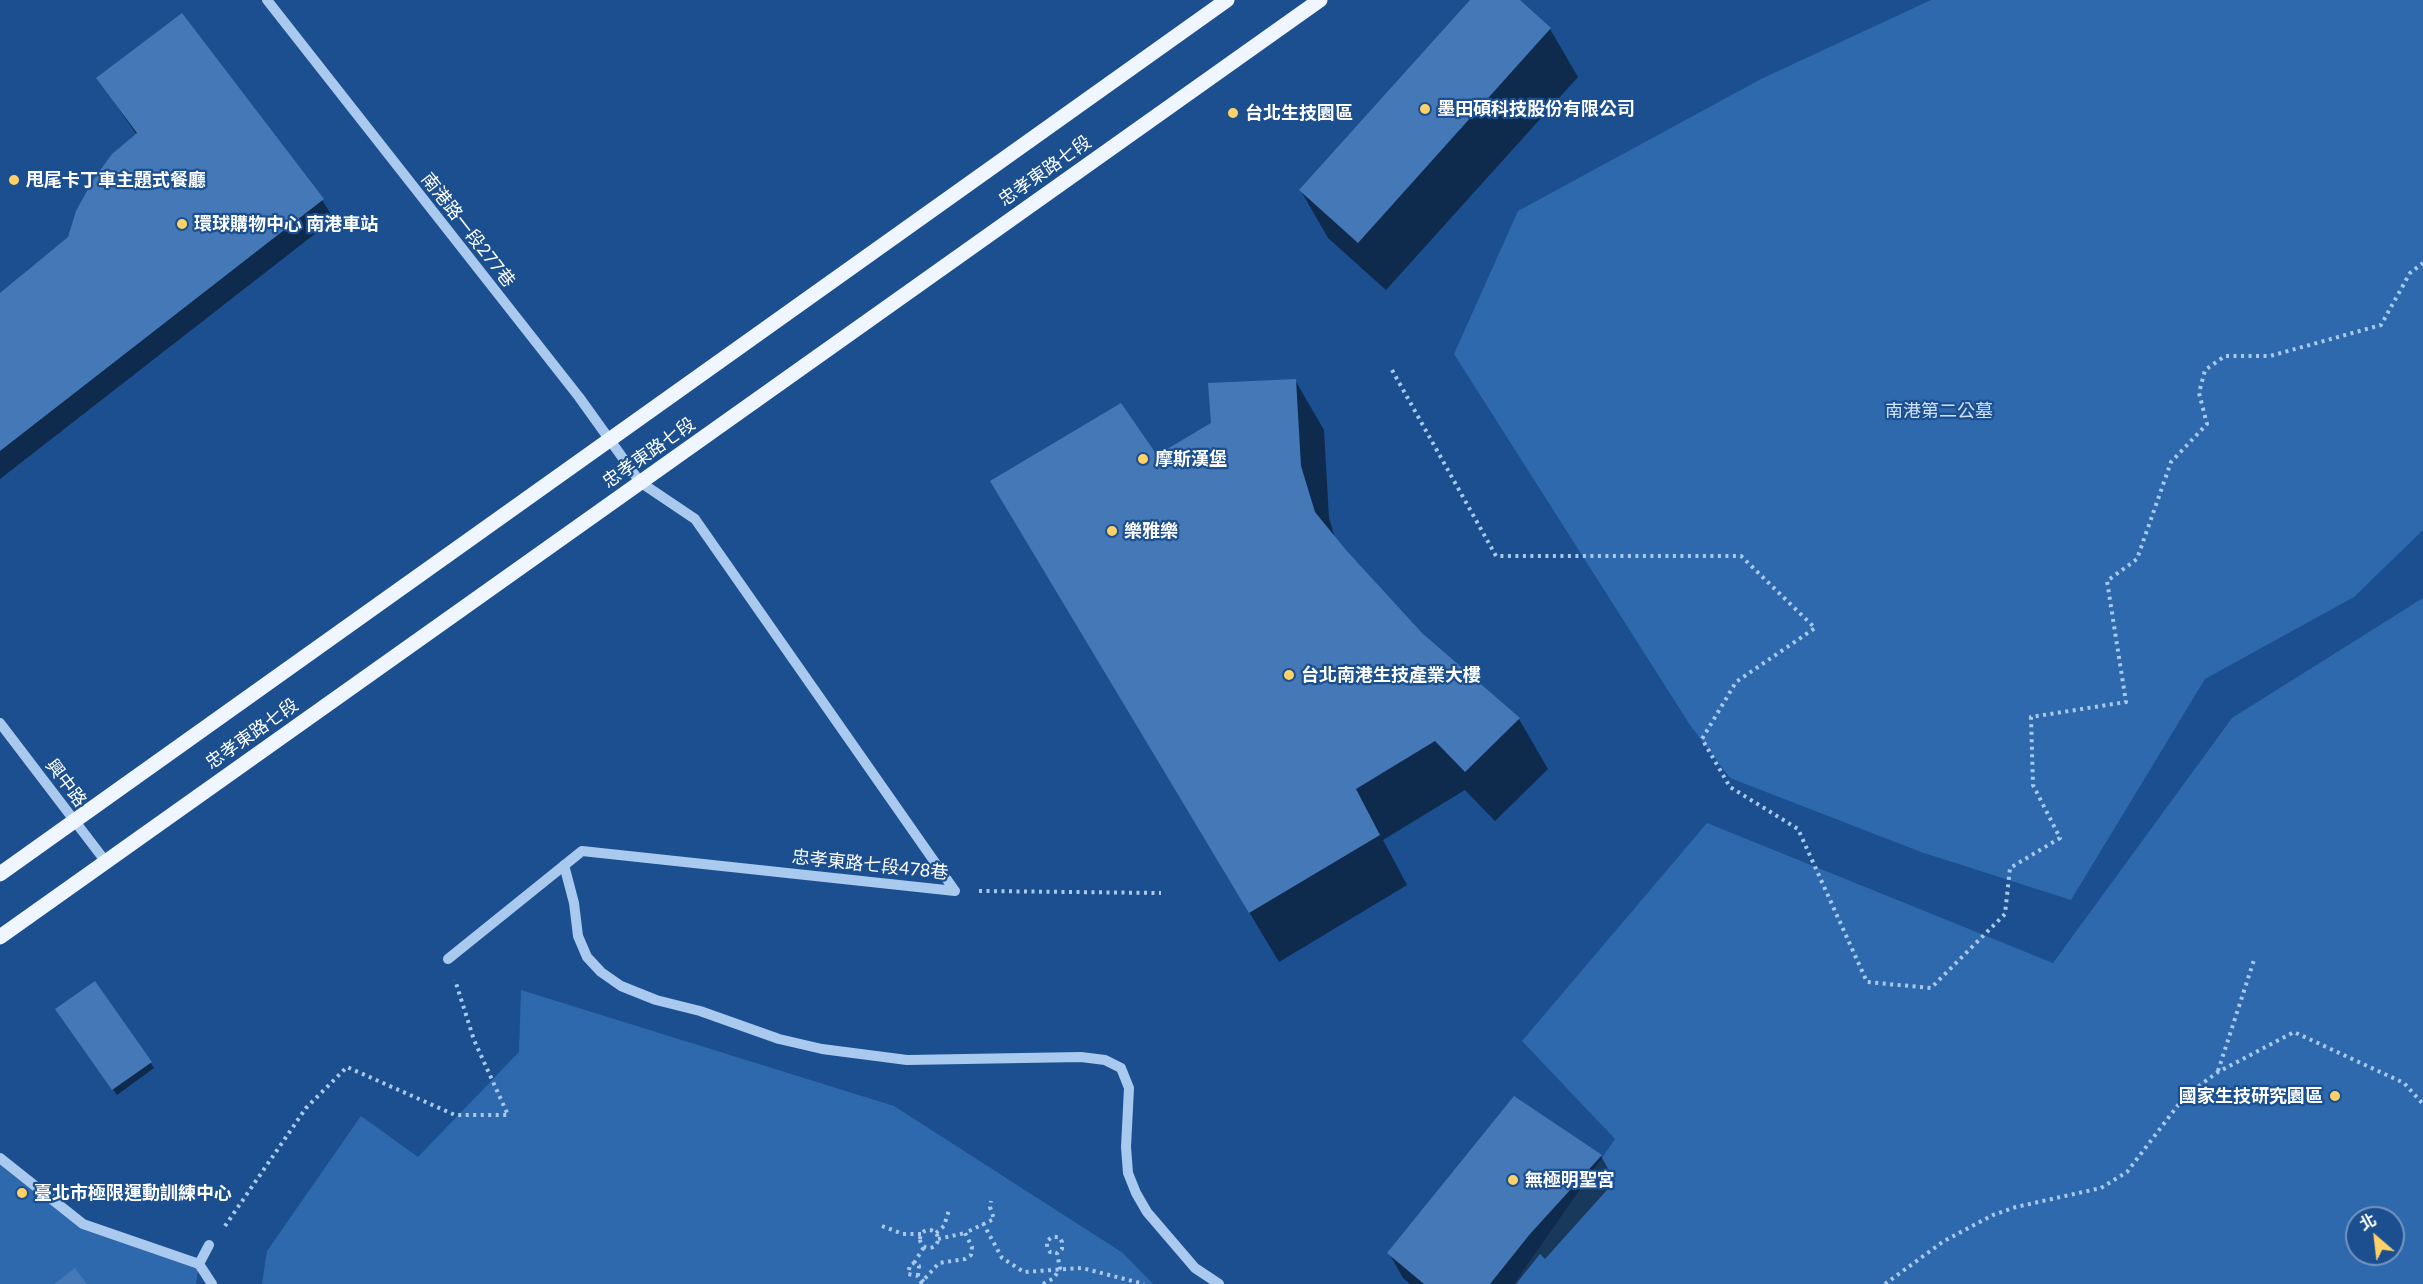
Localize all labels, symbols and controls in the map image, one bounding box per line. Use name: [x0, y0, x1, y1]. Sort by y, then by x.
place label: 墨田碩科技股份有限公司: [1437, 98, 1635, 120]
place label: 台北生技園區: [1245, 102, 1353, 124]
marker: 墨田碩科技股份有限公司: [1418, 102, 1432, 116]
marker: 台北生技園區: [1226, 106, 1240, 120]
street label: 忠孝東路七段: [995, 131, 1095, 211]
street label: 南港路一段277巷: [417, 168, 519, 292]
place label: 甩尾卡丁車主題式餐廳: [26, 169, 206, 191]
marker: 甩尾卡丁車主題式餐廳: [7, 173, 21, 187]
place label: 環球購物中心 南港車站: [194, 213, 378, 235]
marker: 環球購物中心 南港車站: [175, 217, 189, 231]
park label: 南港第二公墓: [1885, 400, 1993, 422]
street label: 忠孝東路七段: [599, 413, 699, 493]
place label: 摩斯漢堡: [1155, 448, 1227, 470]
marker: 摩斯漢堡: [1136, 452, 1150, 466]
place label: 樂雅樂: [1124, 520, 1178, 542]
marker: 樂雅樂: [1105, 524, 1119, 538]
place label: 台北南港生技產業大樓: [1301, 664, 1481, 686]
marker: 台北南港生技產業大樓: [1282, 668, 1296, 682]
street label: 忠孝東路七段: [202, 694, 302, 774]
street label: 興中路: [41, 755, 91, 811]
street label: 忠孝東路七段478巷: [791, 846, 949, 884]
place label: 國家生技研究園區: [2179, 1085, 2323, 1107]
marker: 國家生技研究園區: [2328, 1089, 2342, 1103]
place label: 無極明聖宮: [1525, 1169, 1615, 1191]
marker: 無極明聖宮: [1506, 1173, 1520, 1187]
place label: 臺北市極限運動訓練中心: [34, 1182, 232, 1204]
marker: 臺北市極限運動訓練中心: [15, 1186, 29, 1200]
north arrow: [2345, 1206, 2405, 1266]
text: 北: [2356, 1209, 2379, 1234]

